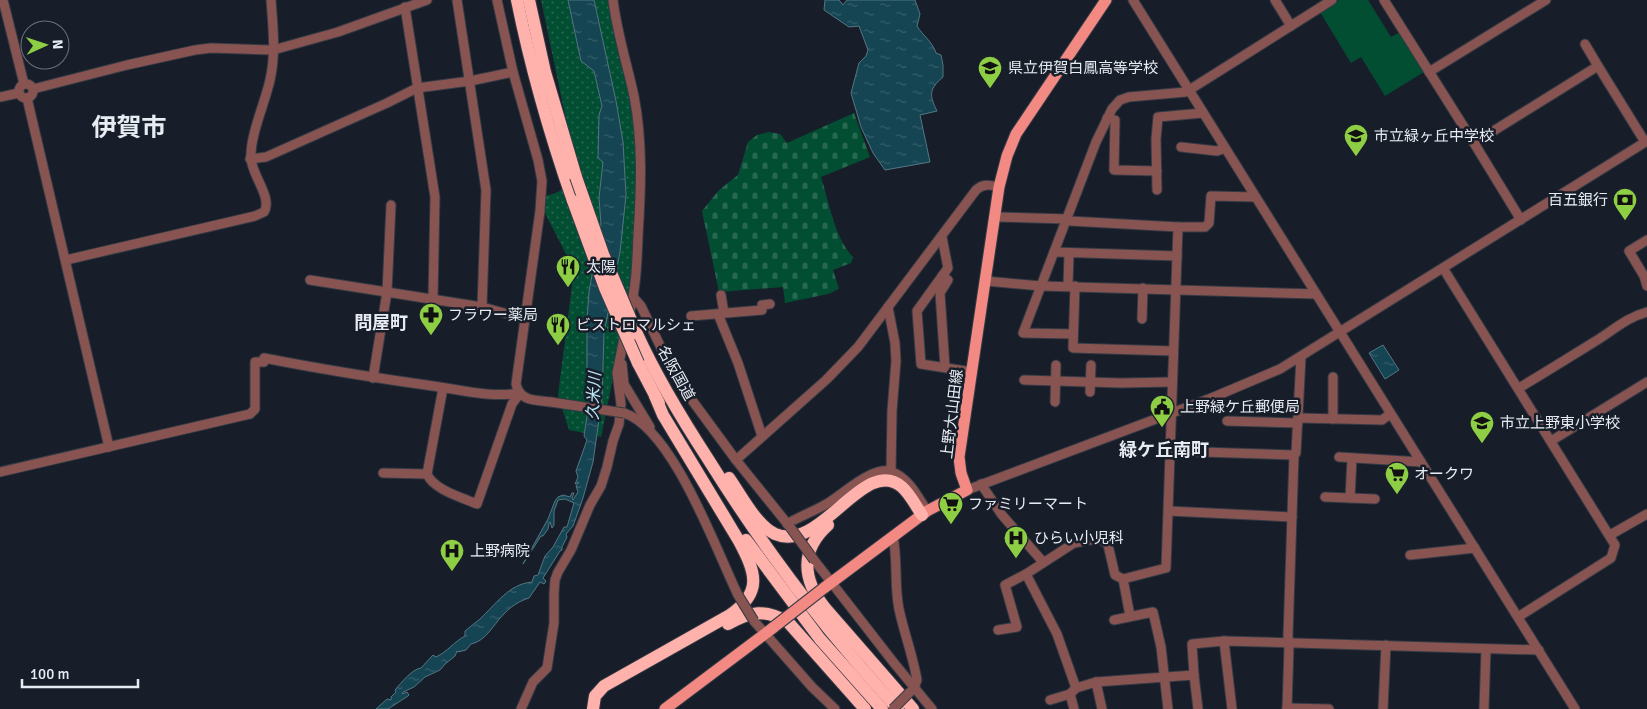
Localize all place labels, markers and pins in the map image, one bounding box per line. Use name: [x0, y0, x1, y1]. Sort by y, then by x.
school or university icon: 県立伊賀白鳳高等学校: [977, 55, 1003, 89]
place label: 県立伊賀白鳳高等学校: [1008, 59, 1158, 77]
school or university icon: 市立緑ヶ丘中学校: [1343, 123, 1369, 157]
place label: 市立緑ヶ丘中学校: [1374, 127, 1494, 145]
bank icon: 百五銀行: [1612, 187, 1638, 221]
place label: 百五銀行: [1548, 191, 1608, 209]
restaurant icon: 太陽: [555, 254, 581, 288]
place label: 太陽: [586, 258, 616, 276]
pharmacy icon: フラワー薬局: [418, 302, 444, 336]
place label: フラワー薬局: [448, 306, 538, 324]
restaurant icon: ビストロマルシェ: [545, 312, 571, 346]
place label: ビストロマルシェ: [576, 316, 696, 334]
public building icon: 上野緑ケ丘郵便局: [1149, 394, 1175, 428]
place label: 上野緑ケ丘郵便局: [1180, 398, 1300, 416]
school or university icon: 市立上野東小学校: [1469, 410, 1495, 444]
place label: 市立上野東小学校: [1500, 414, 1620, 432]
supermarket icon: オークワ: [1384, 461, 1410, 495]
place label: オークワ: [1414, 465, 1474, 483]
supermarket icon: ファミリーマート: [938, 491, 964, 525]
place label: ファミリーマート: [968, 495, 1088, 513]
hospital icon: ひらい小児科: [1003, 525, 1029, 559]
place label: ひらい小児科: [1034, 529, 1124, 547]
hospital icon: 上野病院: [439, 538, 465, 572]
place label: 上野病院: [470, 542, 530, 560]

